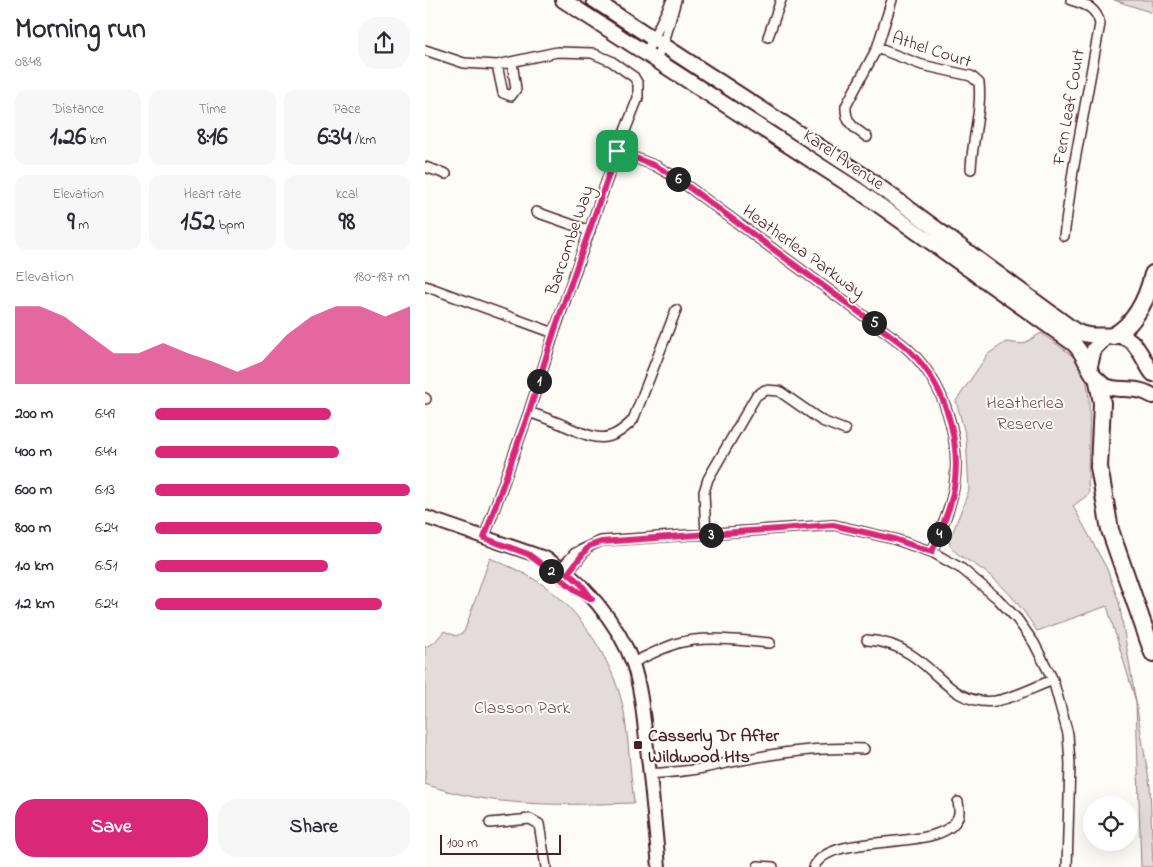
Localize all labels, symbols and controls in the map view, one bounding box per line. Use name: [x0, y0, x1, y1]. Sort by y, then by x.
text: Morning run: [15, 10, 146, 51]
button: share: [358, 17, 410, 69]
street label: Athel Court: [888, 26, 975, 76]
street label: Fern Leaf Court: [1047, 47, 1093, 168]
text: 08:48: [15, 50, 42, 74]
text: Distance: [52, 99, 104, 120]
text: Time: [199, 99, 226, 120]
text: Pace: [333, 99, 360, 120]
text: 1.26: [50, 120, 86, 156]
text: 8:16: [197, 120, 228, 156]
text: 6:34: [318, 120, 351, 156]
street label: Karel Avenue: [797, 124, 890, 198]
text: km: [86, 130, 107, 151]
text: /km: [351, 130, 376, 151]
pin: [596, 130, 638, 172]
icon: arrive: [603, 137, 631, 165]
pin: 6: [665, 166, 691, 192]
text: 6: [675, 169, 682, 190]
street label: Barcombe Way: [540, 182, 602, 300]
text: Elevation: [52, 184, 104, 205]
text: Heart rate: [184, 184, 241, 205]
text: kcal: [336, 184, 358, 205]
street label: Heatherlea Parkway: [736, 199, 869, 306]
text: 9: [67, 205, 75, 241]
text: 152: [180, 205, 215, 241]
text: 98: [338, 205, 355, 241]
text: m: [75, 215, 89, 236]
text: bpm: [215, 215, 245, 236]
text: Elevation: [15, 265, 74, 289]
text: 180–187 m: [353, 265, 410, 289]
pin: 5: [861, 310, 887, 336]
text: 5: [870, 313, 879, 334]
pin: 1: [527, 368, 551, 394]
text: 1: [537, 371, 542, 392]
park label: Heatherlea Reserve: [986, 391, 1064, 438]
text: 200 m: [15, 402, 53, 426]
text: 6:49: [95, 402, 115, 426]
text: 400 m: [15, 440, 52, 464]
text: 6:44: [95, 440, 117, 464]
text: 600 m: [15, 478, 52, 502]
text: 6:13: [95, 478, 115, 502]
text: 800 m: [15, 516, 51, 540]
text: 6:24: [95, 516, 118, 540]
pin: 3: [699, 522, 723, 548]
pin: 4: [927, 522, 951, 546]
text: 4: [937, 524, 942, 545]
text: 3: [709, 525, 714, 546]
text: 1.0 km: [15, 554, 54, 578]
text: 6:51: [95, 554, 118, 578]
pin: 2: [539, 558, 563, 584]
text: 2: [548, 561, 555, 582]
text: 1.2 km: [15, 592, 55, 616]
text: 6:24: [95, 592, 118, 616]
park label: Classon Park: [474, 696, 570, 722]
place label: Casserly Dr After Wildwood Hts: [648, 724, 779, 771]
marker: Casserly Dr After Wildwood Hts: [632, 739, 644, 751]
map controls: [1083, 796, 1138, 851]
button: locate: [1083, 796, 1138, 851]
button: Save: [15, 799, 208, 857]
button: Share: [218, 799, 410, 857]
scale bar: [440, 832, 561, 855]
text: 100 m: [447, 833, 478, 854]

